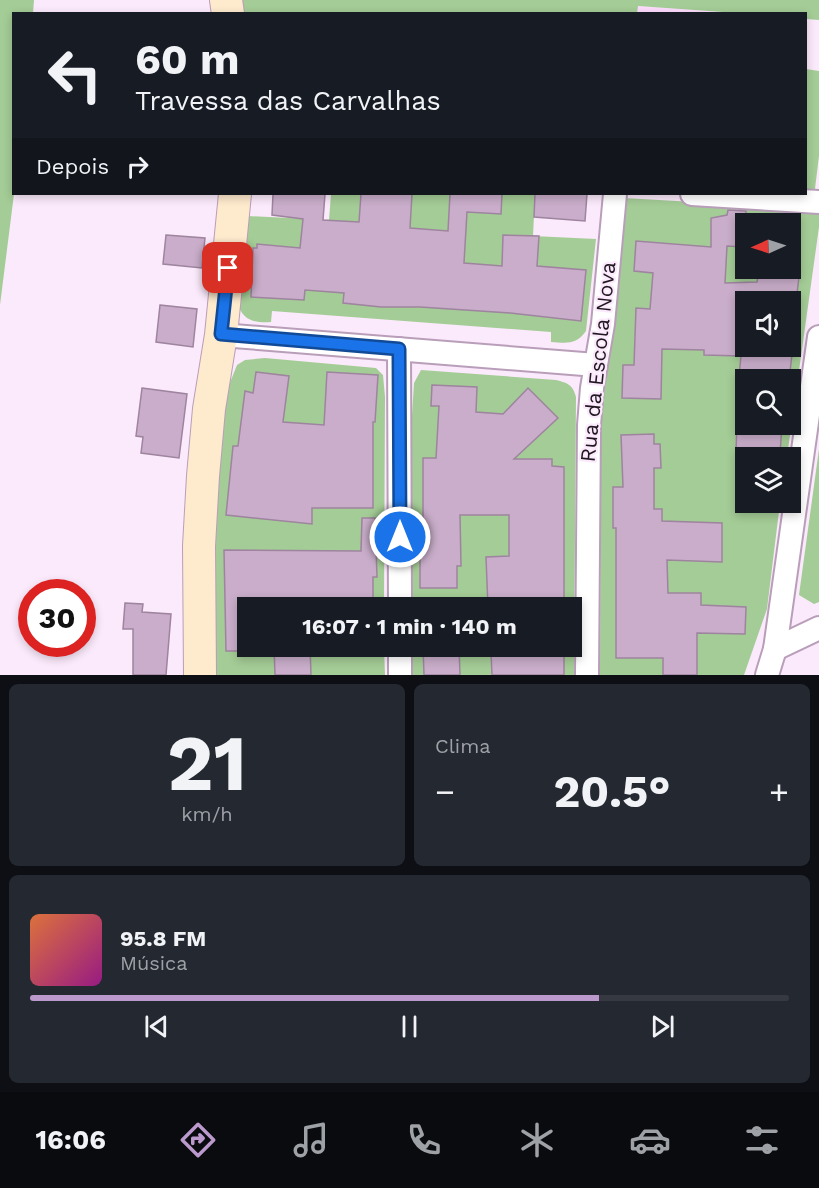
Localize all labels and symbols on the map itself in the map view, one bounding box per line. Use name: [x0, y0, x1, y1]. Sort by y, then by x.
north arrow: [735, 213, 801, 279]
pin: [202, 242, 253, 293]
street label: Rua da Escola Nova: [575, 260, 620, 463]
position arrow: [368, 505, 432, 569]
speed limit sign: 30: [18, 579, 96, 657]

